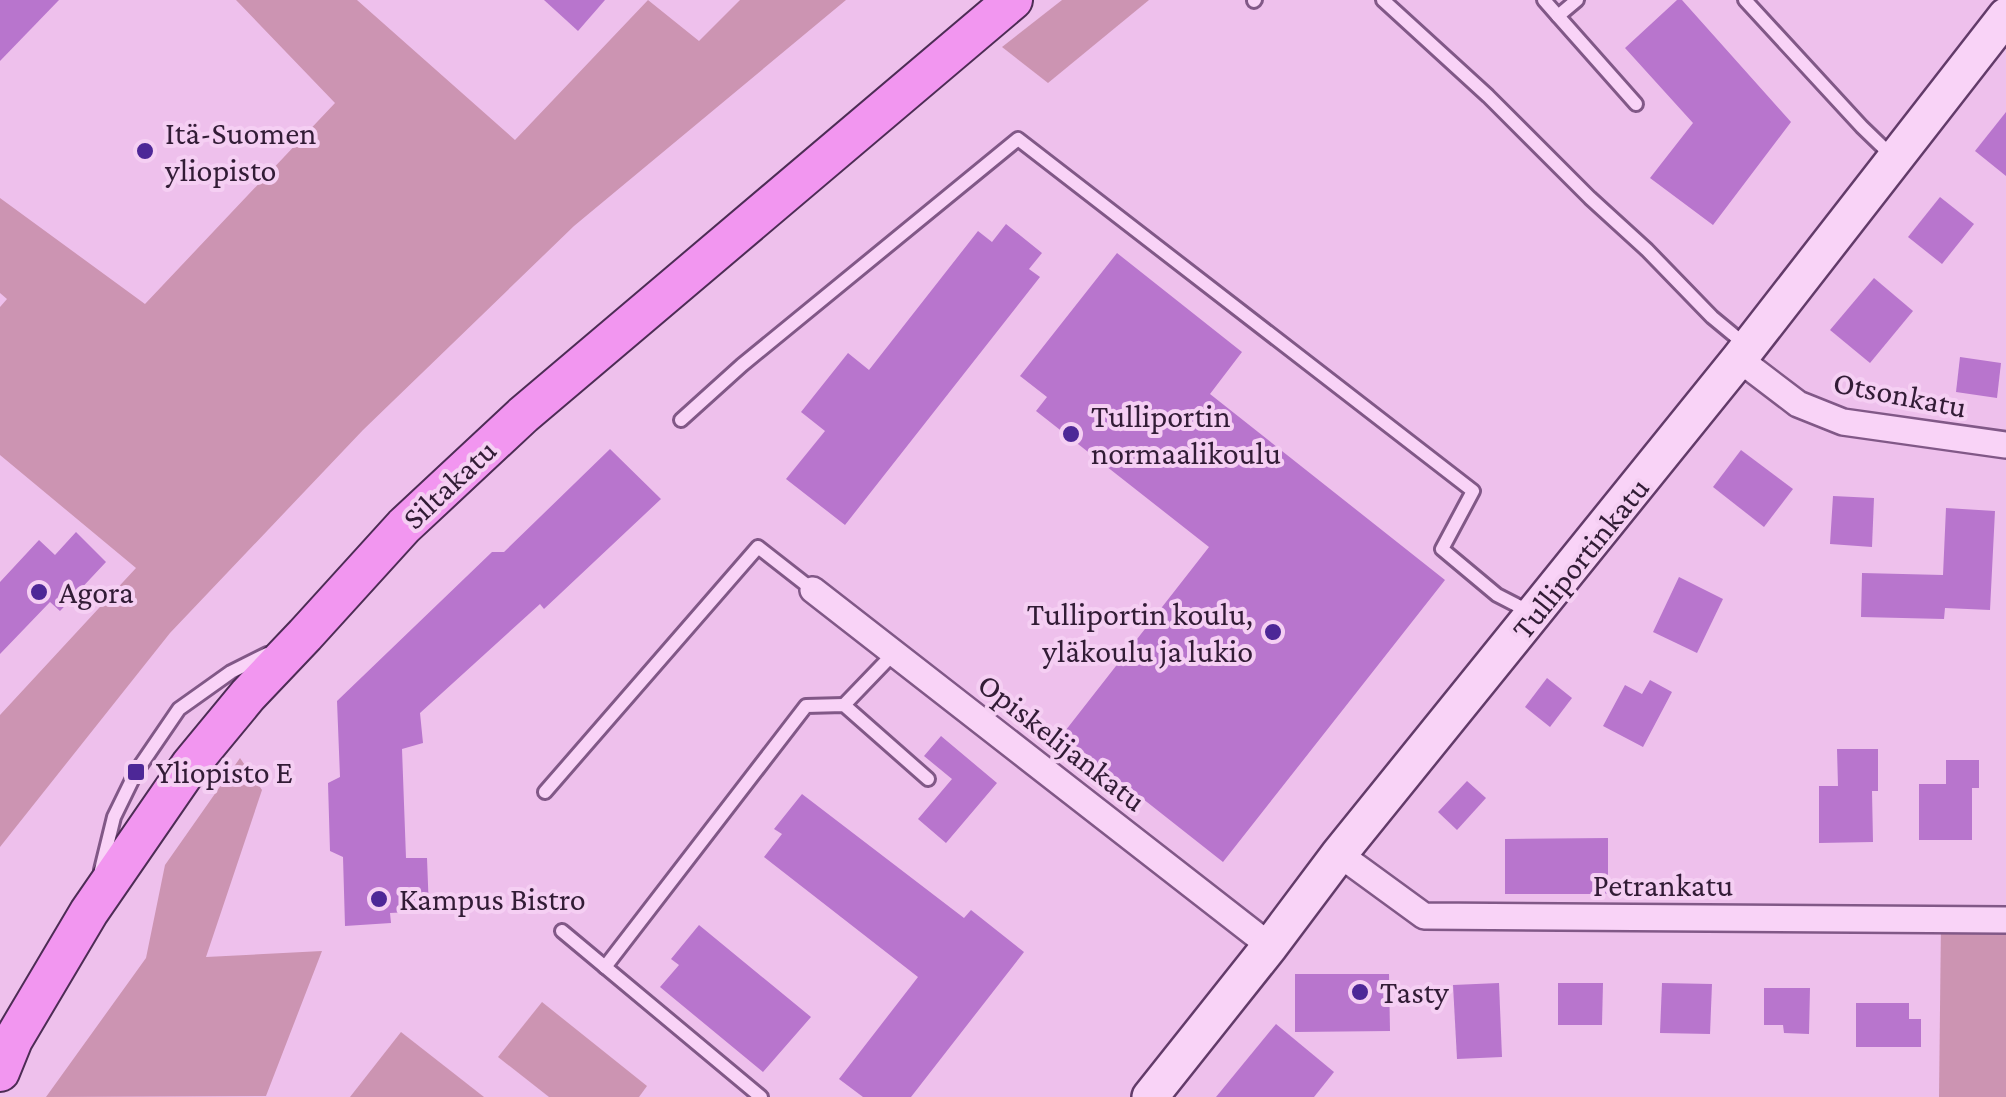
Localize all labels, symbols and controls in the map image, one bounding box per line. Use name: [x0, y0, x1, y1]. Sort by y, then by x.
place label: Itä-Suomen yliopisto: [164, 115, 316, 188]
marker: Itä-Suomen yliopisto: [134, 140, 156, 162]
street label: Otsonkatu: [1830, 363, 1970, 425]
place label: Tulliportin normaalikoulu: [1091, 398, 1281, 471]
marker: Tulliportin normaalikoulu: [1060, 423, 1082, 445]
street label: Siltakatu: [395, 432, 503, 536]
street label: Tulliportinkatu: [1504, 470, 1656, 646]
place label: Agora: [59, 574, 134, 610]
marker: Agora: [28, 581, 50, 603]
place label: Tulliportin koulu, yläkoulu ja lukio: [1027, 596, 1253, 669]
marker: Tulliportin koulu, yläkoulu ja lukio: [1262, 621, 1284, 643]
street label: Opiskelijankatu: [971, 665, 1153, 819]
place label: Yliopisto E: [156, 754, 293, 790]
marker: Yliopisto E: [125, 761, 147, 783]
street label: Petrankatu: [1593, 867, 1733, 903]
place label: Kampus Bistro: [399, 881, 586, 917]
marker: Kampus Bistro: [368, 888, 390, 910]
place label: Tasty: [1380, 974, 1449, 1010]
marker: Tasty: [1349, 981, 1371, 1003]

